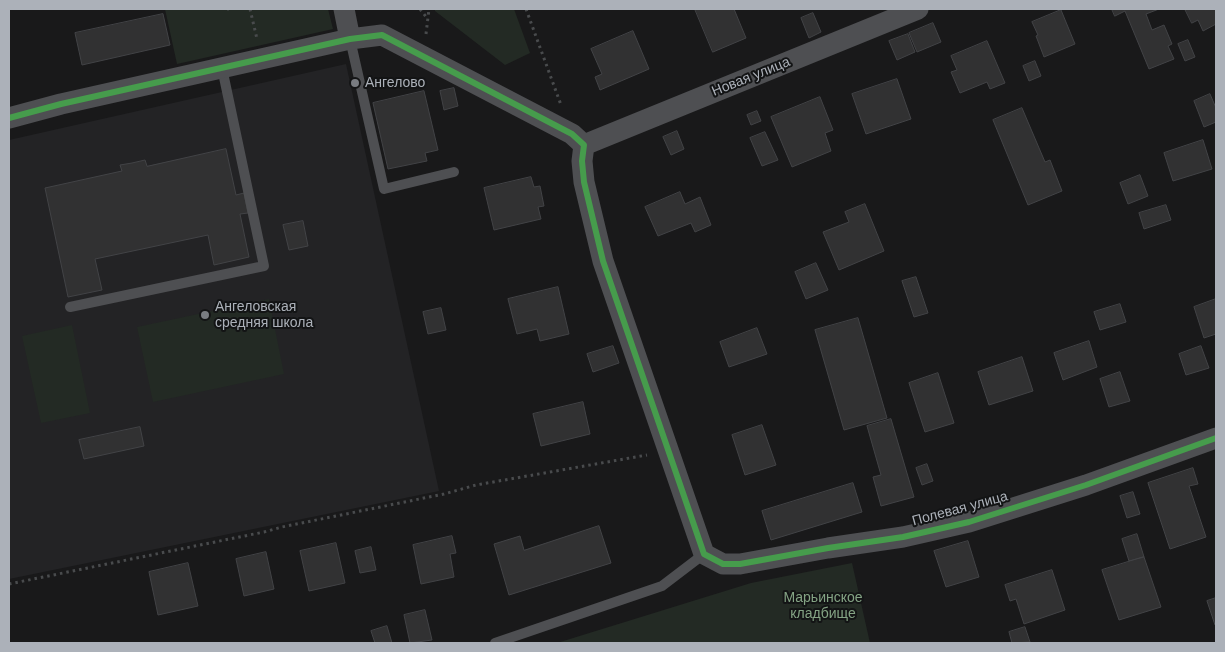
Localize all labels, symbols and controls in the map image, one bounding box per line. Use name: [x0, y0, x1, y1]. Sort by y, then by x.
street label: Новая улица: [709, 54, 793, 100]
place label: Ангелово: [365, 75, 425, 91]
marker: Ангелово: [349, 77, 361, 89]
place label: Ангеловская средняя школа: [215, 299, 313, 332]
marker: Ангеловская средняя школа: [199, 309, 211, 321]
street label: Полевая улица: [910, 488, 1010, 530]
park label: Марьинское кладбище: [783, 590, 863, 622]

